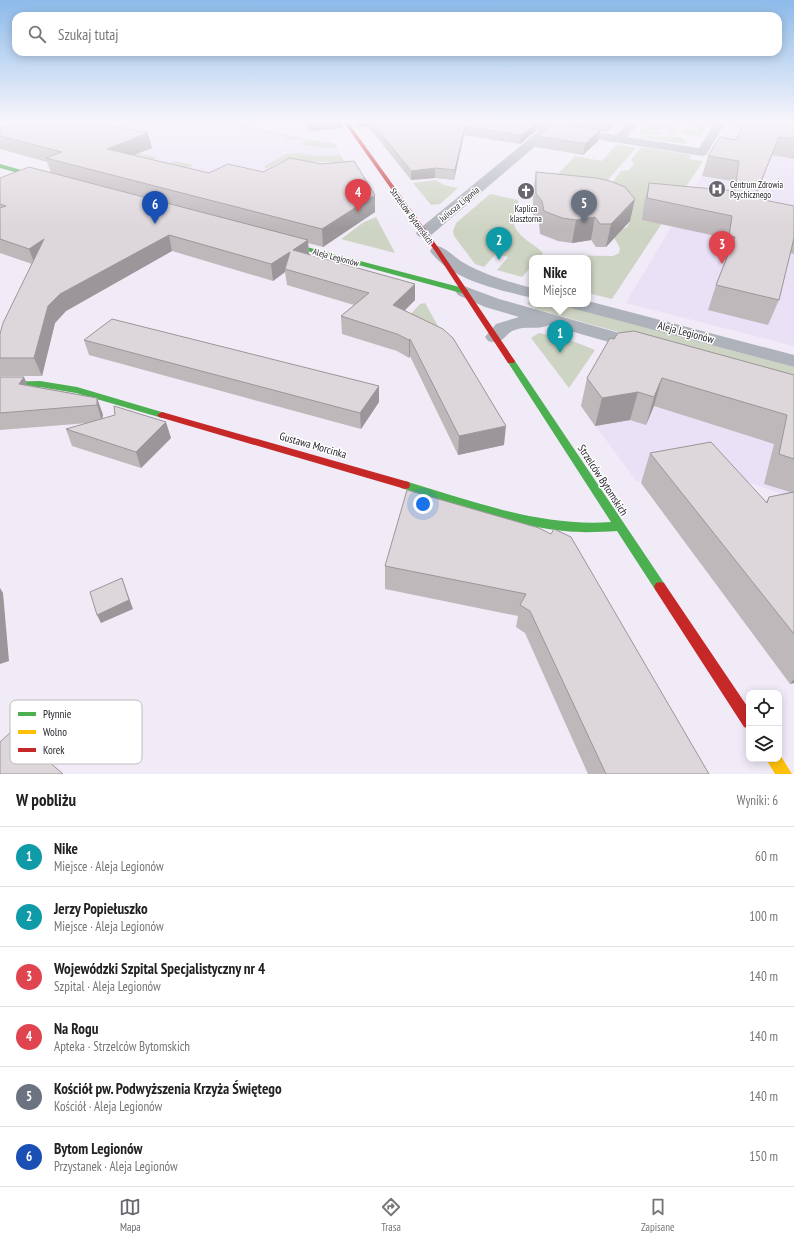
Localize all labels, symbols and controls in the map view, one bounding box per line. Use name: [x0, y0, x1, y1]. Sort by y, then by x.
search box: [12, 12, 782, 56]
icon: search: [26, 23, 48, 45]
text: Szukaj tutaj: [58, 25, 119, 44]
pin: 4: [345, 179, 371, 212]
hospital icon: Centrum Zdrowia Psychicznego: [707, 179, 727, 199]
place label: Centrum Zdrowia Psychicznego: [730, 179, 783, 200]
church icon: Kaplica klasztorna: [516, 181, 536, 201]
street label: Juliusza Ligonia: [436, 184, 482, 225]
street label: Strzelców Bytomskich: [388, 186, 436, 246]
pin: 5: [571, 190, 597, 223]
pin: 6: [142, 191, 168, 224]
place label: Kaplica klasztorna: [510, 203, 542, 224]
pin: 2: [486, 227, 512, 260]
pin: 3: [709, 231, 735, 264]
street label: Aleja Legionów: [311, 246, 361, 270]
popup: [529, 255, 591, 307]
text: Nike: [543, 263, 567, 282]
text: Miejsce: [543, 282, 577, 299]
street label: Aleja Legionów: [656, 318, 716, 346]
pin: 1: [547, 320, 573, 353]
street label: Gustawa Morcinka: [278, 429, 348, 461]
street label: Strzelców Bytomskich: [575, 442, 631, 518]
your location: [413, 494, 433, 514]
map controls: [746, 690, 782, 762]
button: locate: [746, 690, 782, 726]
legend: [10, 700, 142, 764]
text: Płynnie: [43, 707, 72, 721]
text: Wolno: [43, 725, 67, 739]
button: layers: [746, 726, 782, 762]
text: Korek: [43, 743, 65, 757]
text: W pobliżu: [16, 789, 76, 811]
text: Wyniki: 6: [737, 792, 778, 809]
text: Nike: [54, 839, 78, 858]
text: 1: [26, 848, 32, 865]
text: 60 m: [755, 848, 778, 865]
text: Miejsce · Aleja Legionów: [54, 858, 164, 875]
text: Jerzy Popiełuszko: [54, 899, 148, 918]
text: 2: [26, 908, 32, 925]
text: 100 m: [749, 908, 778, 925]
text: Miejsce · Aleja Legionów: [54, 918, 164, 935]
text: Wojewódzki Szpital Specjalistyczny nr 4: [54, 959, 265, 978]
text: 3: [26, 968, 32, 985]
text: 140 m: [749, 968, 778, 985]
text: Szpital · Aleja Legionów: [54, 978, 161, 995]
text: Na Rogu: [54, 1019, 98, 1038]
text: 4: [26, 1028, 32, 1045]
text: 140 m: [749, 1028, 778, 1045]
text: Apteka · Strzelców Bytomskich: [54, 1038, 190, 1055]
text: Kościół pw. Podwyższenia Krzyża Świętego: [54, 1079, 282, 1098]
text: 5: [26, 1088, 32, 1105]
text: 140 m: [749, 1088, 778, 1105]
text: Kościół · Aleja Legionów: [54, 1098, 162, 1115]
text: Bytom Legionów: [54, 1139, 143, 1158]
text: 6: [26, 1148, 32, 1165]
text: 150 m: [749, 1148, 778, 1165]
text: Przystanek · Aleja Legionów: [54, 1158, 178, 1175]
tab: Mapa: [119, 1196, 141, 1234]
tab: Trasa: [380, 1196, 402, 1234]
tab: Zapisane: [641, 1196, 675, 1234]

